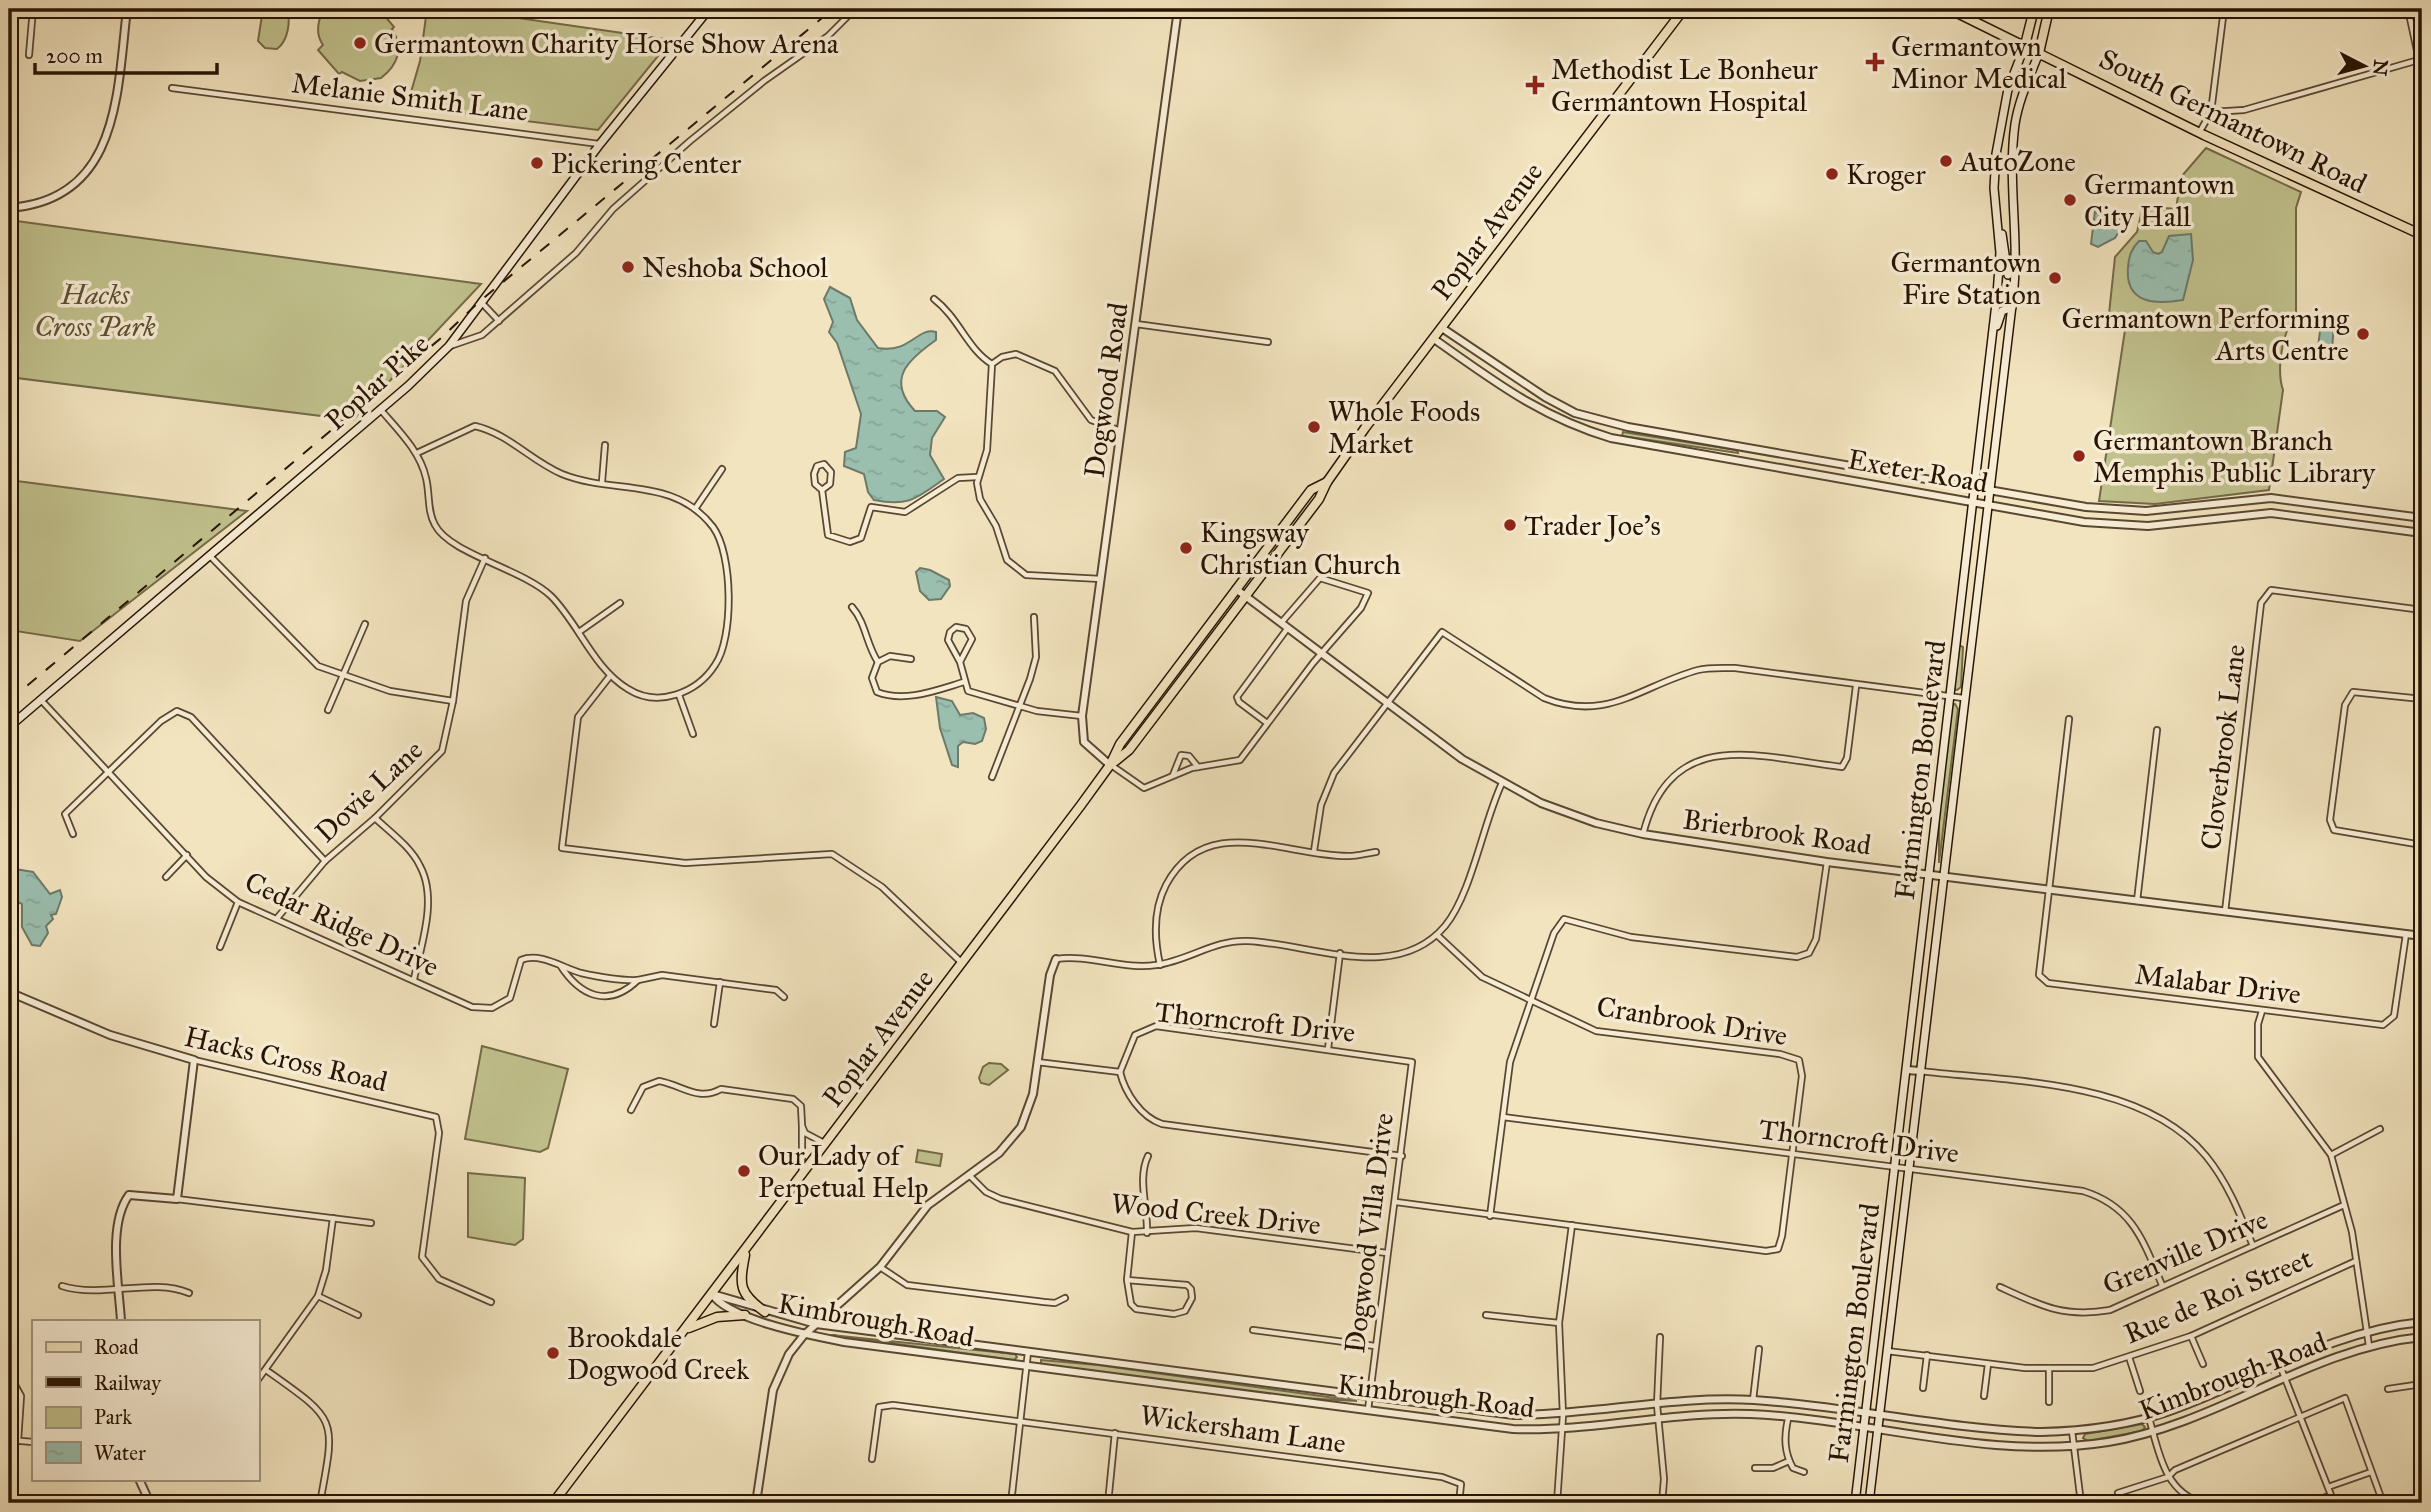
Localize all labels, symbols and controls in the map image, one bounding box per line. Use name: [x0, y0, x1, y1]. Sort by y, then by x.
place label: Germantown Charity Horse Show Arena: [374, 26, 839, 61]
place label: Germantown Minor Medical: [1891, 29, 2067, 96]
scale bar: [35, 32, 217, 76]
north arrow: [2330, 32, 2400, 102]
marker: Germantown Charity Horse Show Arena: [352, 35, 368, 51]
street label: South Germantown Road: [2094, 41, 2372, 201]
text: 200 m: [46, 43, 103, 69]
place label: Methodist Le Bonheur Germantown Hospital: [1551, 52, 1818, 119]
marker: Germantown Minor Medical: [1865, 52, 1885, 72]
text: N: [2368, 59, 2393, 77]
street label: Melanie Smith Lane: [290, 65, 530, 129]
marker: Methodist Le Bonheur Germantown Hospital: [1525, 75, 1545, 95]
place label: AutoZone: [1959, 144, 2076, 179]
place label: Pickering Center: [551, 146, 742, 181]
marker: AutoZone: [1938, 153, 1954, 169]
marker: Pickering Center: [529, 155, 545, 171]
street label: Poplar Avenue: [1424, 155, 1550, 307]
place label: Kroger: [1846, 157, 1926, 192]
marker: Kroger: [1824, 166, 1840, 182]
place label: Germantown City Hall: [2084, 167, 2235, 234]
marker: Germantown City Hall: [2062, 192, 2078, 208]
place label: Germantown Fire Station: [1890, 245, 2041, 312]
place label: Neshoba School: [642, 250, 828, 285]
marker: Neshoba School: [620, 259, 636, 275]
marker: Germantown Fire Station: [2047, 270, 2063, 286]
park label: Hacks Cross Park: [34, 277, 156, 344]
street label: Dogwood Road: [1076, 300, 1136, 480]
place label: Germantown Performing Arts Centre: [2061, 301, 2350, 368]
street label: Poplar Pike: [318, 326, 436, 438]
marker: Germantown Performing Arts Centre: [2355, 326, 2371, 342]
place label: Whole Foods Market: [1328, 394, 1480, 461]
marker: Whole Foods Market: [1306, 419, 1322, 435]
place label: Germantown Branch Memphis Public Library: [2093, 423, 2376, 490]
street label: Exeter Road: [1845, 441, 1991, 501]
marker: Germantown Branch Memphis Public Library: [2071, 448, 2087, 464]
place label: Trader Joe's: [1524, 508, 1661, 543]
place label: Kingsway Christian Church: [1200, 515, 1401, 582]
marker: Trader Joe's: [1502, 517, 1518, 533]
marker: Kingsway Christian Church: [1178, 540, 1194, 556]
street label: Farmington Boulevard: [1887, 638, 1953, 902]
street label: Cloverbrook Lane: [2193, 642, 2253, 852]
street label: Dovie Lane: [308, 732, 430, 850]
street label: Brierbrook Road: [1681, 801, 1873, 863]
street label: Cedar Ridge Drive: [239, 864, 445, 984]
street label: Malabar Drive: [2133, 956, 2303, 1012]
street label: Poplar Avenue: [815, 962, 941, 1114]
street label: Cranbrook Drive: [1594, 989, 1790, 1053]
street label: Thorncroft Drive: [1153, 994, 1357, 1050]
street label: Hacks Cross Road: [181, 1019, 391, 1099]
street label: Dogwood Villa Drive: [1337, 1111, 1401, 1355]
street label: Thorncroft Drive: [1757, 1111, 1961, 1171]
place label: Our Lady of Perpetual Help: [758, 1138, 929, 1205]
marker: Our Lady of Perpetual Help: [736, 1163, 752, 1179]
street label: Wood Creek Drive: [1109, 1186, 1323, 1242]
street label: Farmington Boulevard: [1821, 1201, 1887, 1465]
street label: Grenville Drive: [2097, 1202, 2273, 1302]
street label: Rue de Roi Street: [2119, 1241, 2317, 1351]
street label: Kimbrough Road: [775, 1286, 977, 1354]
legend: [32, 1320, 259, 1480]
place label: Brookdale Dogwood Creek: [567, 1320, 749, 1387]
street label: Kimbrough Road: [2134, 1324, 2332, 1428]
text: Road: [94, 1334, 139, 1360]
marker: Brookdale Dogwood Creek: [545, 1345, 561, 1361]
street label: Kimbrough Road: [1335, 1367, 1537, 1425]
text: Railway: [94, 1370, 162, 1396]
street label: Wickersham Lane: [1138, 1397, 1348, 1461]
text: Park: [94, 1404, 132, 1430]
text: Water: [94, 1440, 146, 1466]

